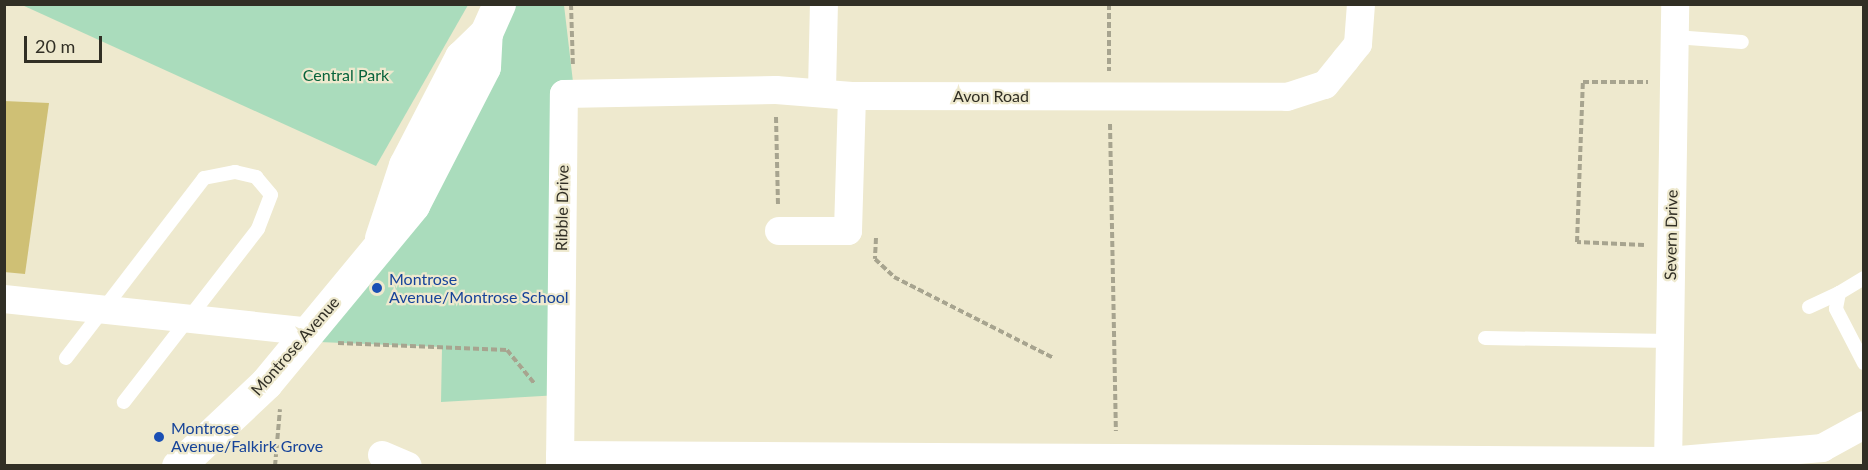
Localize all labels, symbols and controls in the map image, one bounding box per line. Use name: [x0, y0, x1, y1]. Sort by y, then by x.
scale bar: [27, 24, 105, 62]
text: 20 m: [35, 35, 75, 57]
park label: Central Park: [303, 65, 389, 85]
street label: Avon Road: [953, 86, 1029, 106]
street label: Ribble Drive: [552, 165, 572, 251]
street label: Severn Drive: [1661, 190, 1681, 280]
place label: Montrose Avenue/Montrose School: [389, 269, 569, 307]
marker: Montrose Avenue/Montrose School: [370, 281, 384, 295]
street label: Montrose Avenue: [247, 292, 343, 400]
place label: Montrose Avenue/Falkirk Grove: [171, 418, 323, 456]
marker: Montrose Avenue/Falkirk Grove: [152, 430, 166, 444]

